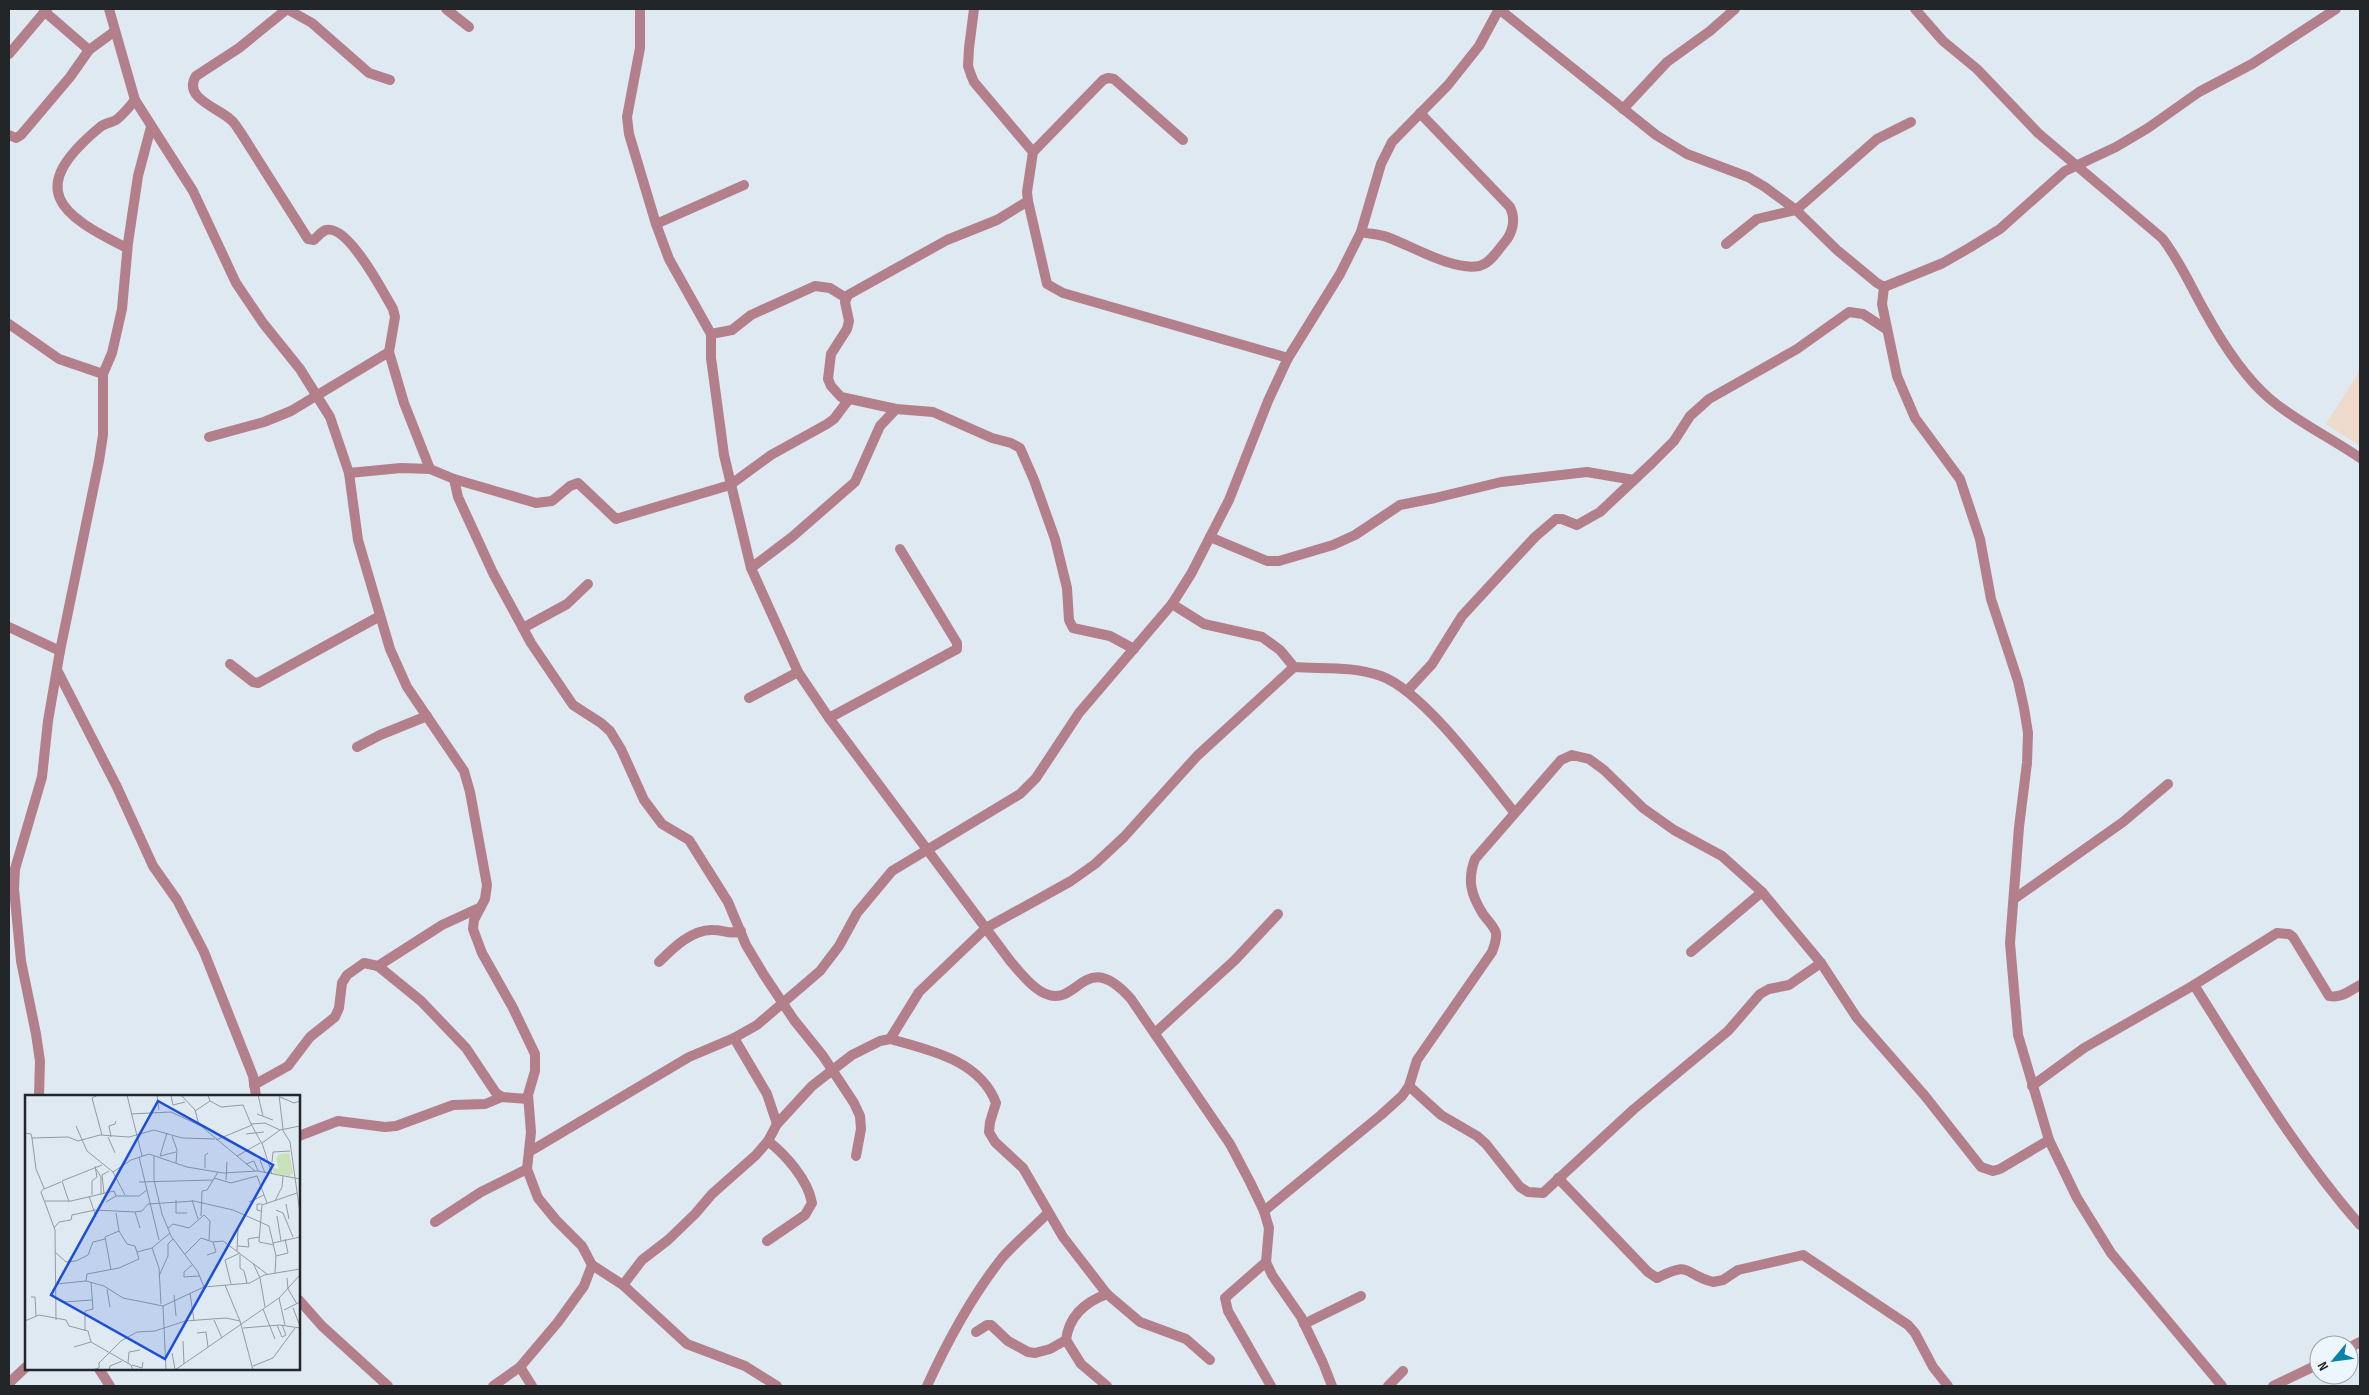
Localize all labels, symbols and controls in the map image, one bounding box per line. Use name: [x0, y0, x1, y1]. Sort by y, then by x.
inset map: [25, 1095, 300, 1370]
north arrow: [2309, 1335, 2359, 1385]
text: N: [2314, 1359, 2332, 1373]

